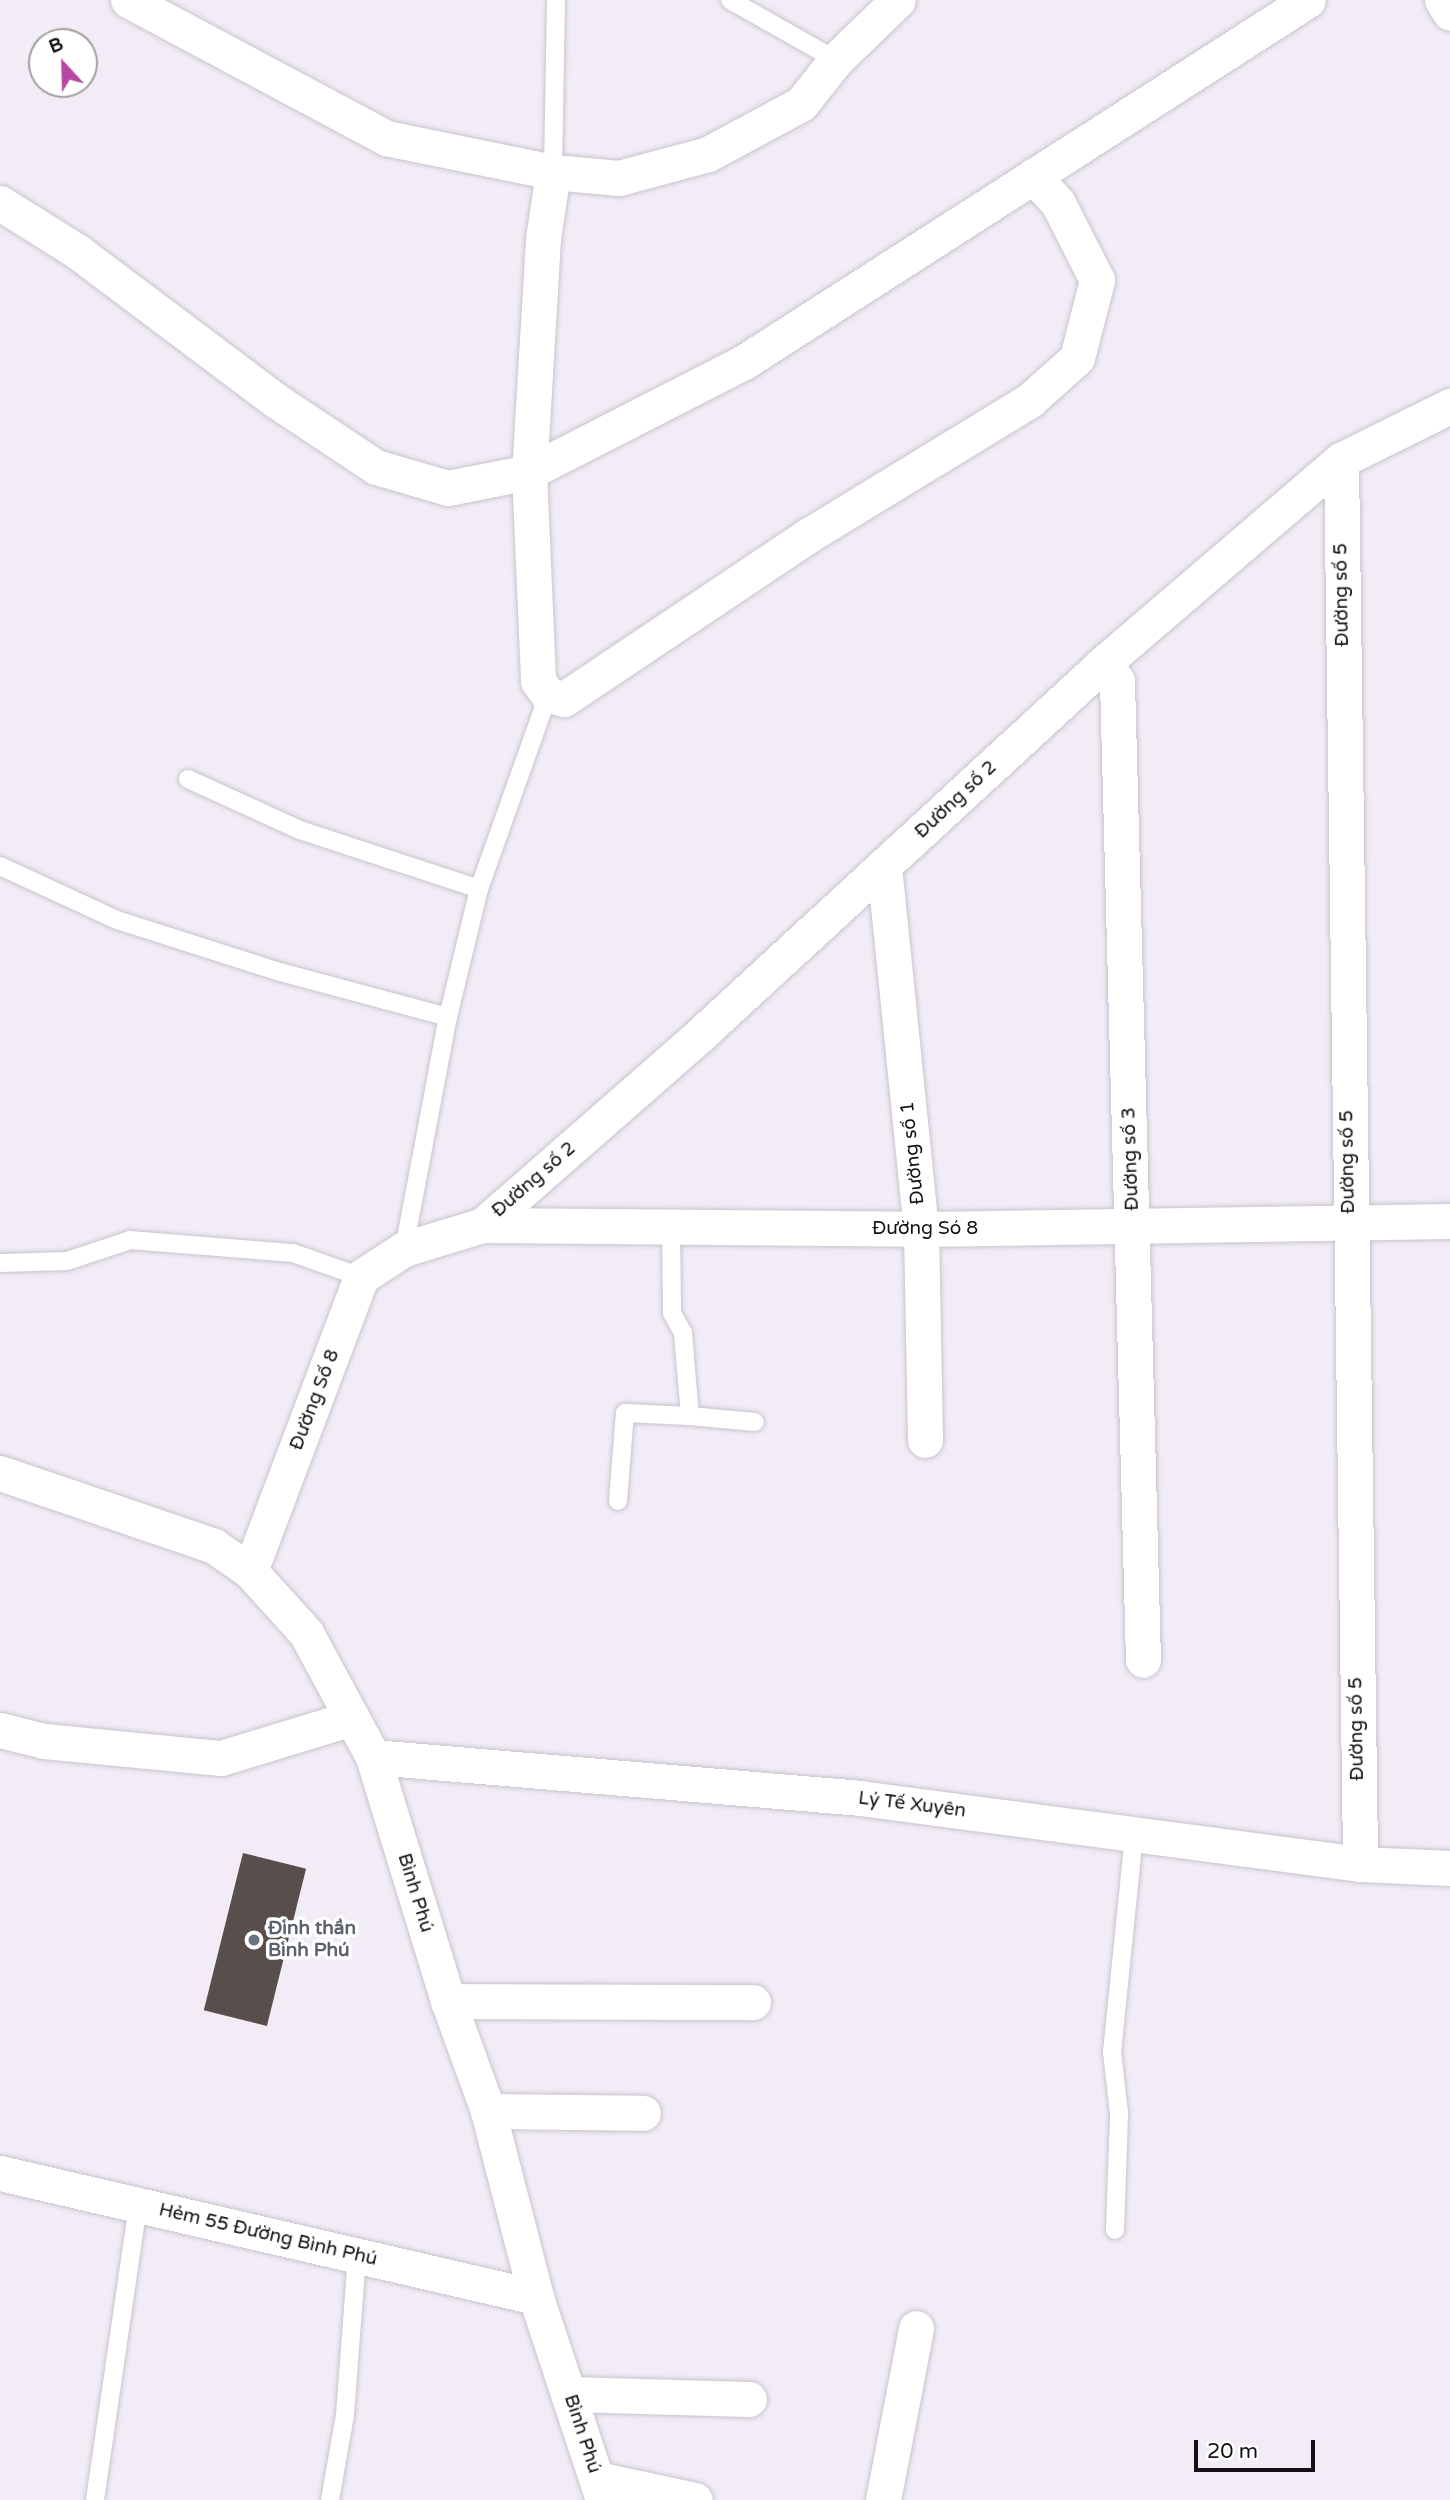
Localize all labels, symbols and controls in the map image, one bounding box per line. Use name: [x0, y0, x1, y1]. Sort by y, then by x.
north arrow: [28, 28, 98, 98]
text: B: [46, 33, 66, 58]
street label: Đường số 5: [1330, 543, 1354, 647]
street label: Đường số 2: [910, 756, 1002, 844]
street label: Đường số 1: [896, 1100, 930, 1206]
street label: Đường số 3: [1118, 1107, 1144, 1211]
street label: Đường số 5: [1336, 1110, 1360, 1214]
street label: Đường số 2: [487, 1137, 581, 1223]
street label: Đường Só 8: [872, 1218, 978, 1240]
street label: Đường Số 8: [285, 1346, 345, 1454]
street label: Đường số 5: [1345, 1677, 1369, 1781]
street label: Lý Tế Xuyên: [857, 1787, 967, 1823]
street label: Bình Phú: [392, 1851, 438, 1935]
place label: Đình thần Bình Phú: [268, 1918, 356, 1962]
marker: Đình thần Bình Phú: [246, 1932, 262, 1948]
street label: Hẻm 55 Đường Bình Phú: [157, 2199, 379, 2271]
street label: Bình Phú: [559, 2392, 605, 2476]
scale bar: [1198, 2426, 1319, 2470]
text: 20 m: [1207, 2439, 1258, 2464]

